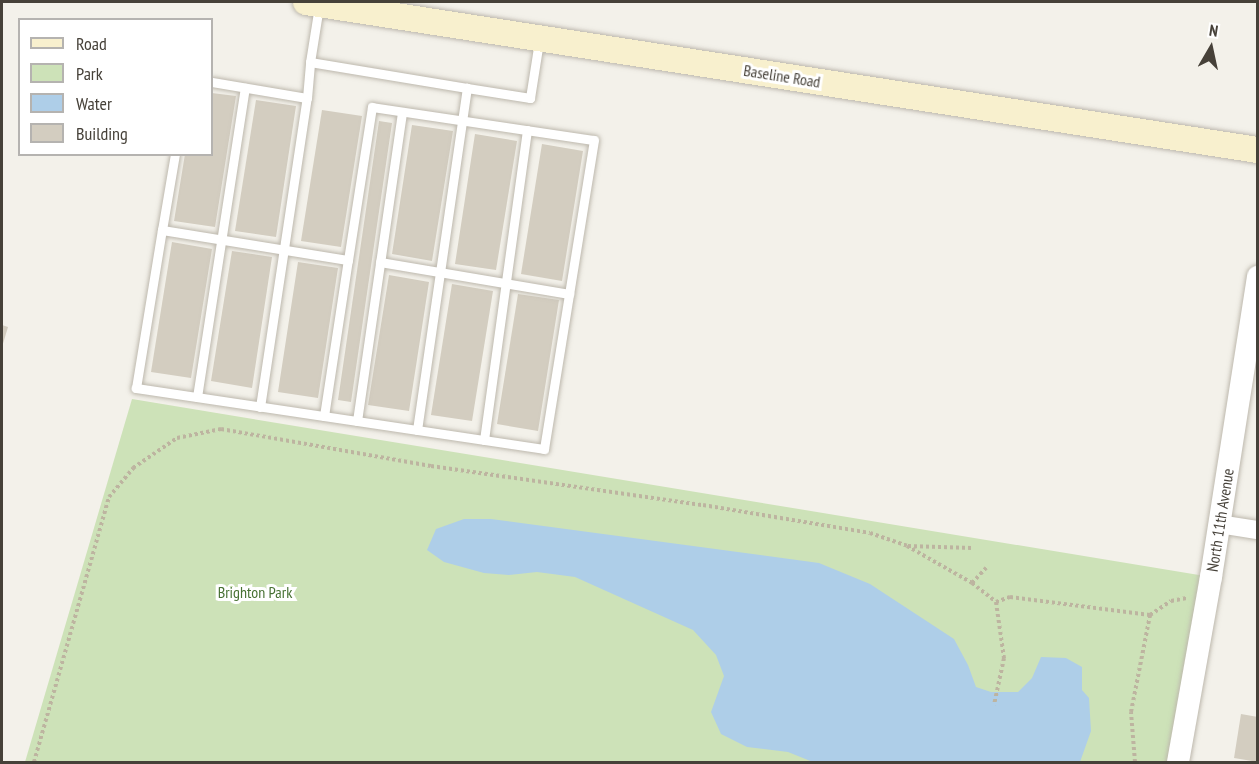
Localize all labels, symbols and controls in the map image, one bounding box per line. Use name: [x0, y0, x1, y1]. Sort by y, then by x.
legend: [18, 18, 213, 156]
north arrow: [1181, 18, 1241, 78]
text: N: [1208, 20, 1220, 41]
text: Road: [76, 32, 107, 55]
street label: Baseline Road: [742, 60, 822, 92]
text: Park: [76, 62, 103, 85]
text: Water: [76, 92, 112, 115]
text: Building: [76, 122, 128, 145]
street label: North 11th Avenue: [1202, 467, 1238, 573]
park label: Brighton Park: [218, 582, 292, 602]

